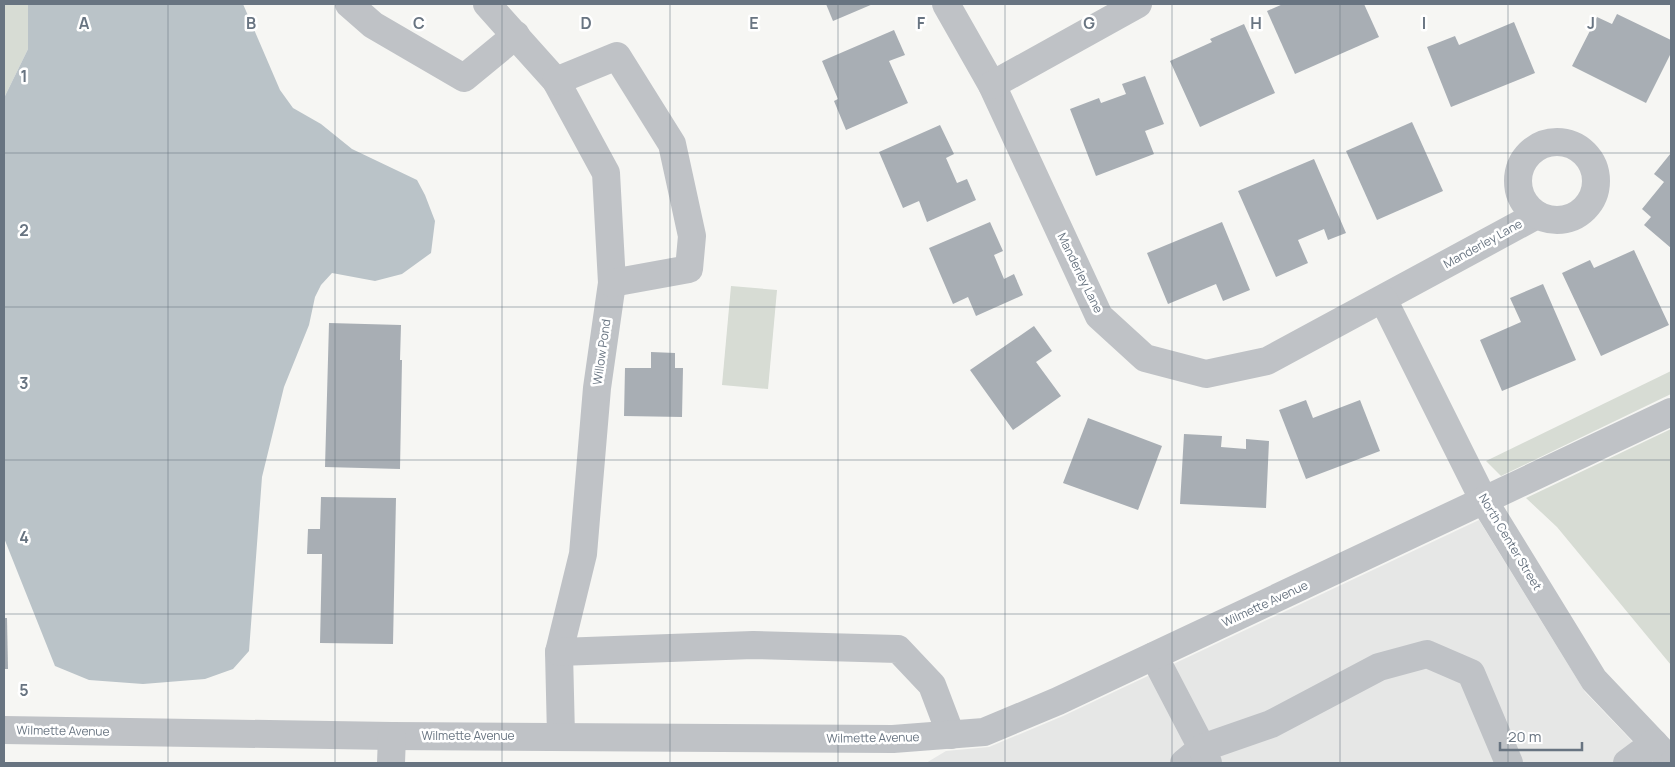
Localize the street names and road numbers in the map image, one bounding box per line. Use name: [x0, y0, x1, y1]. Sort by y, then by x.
street label: Manderley Lane: [1440, 215, 1525, 272]
street label: Manderley Lane: [1054, 230, 1107, 316]
street label: Willow Pond: [588, 318, 615, 386]
street label: North Center Street: [1475, 490, 1546, 593]
street label: Wilmette Avenue: [1219, 576, 1311, 631]
street label: Wilmette Avenue: [16, 721, 110, 740]
street label: Wilmette Avenue: [421, 727, 515, 744]
street label: Wilmette Avenue: [826, 728, 920, 747]

